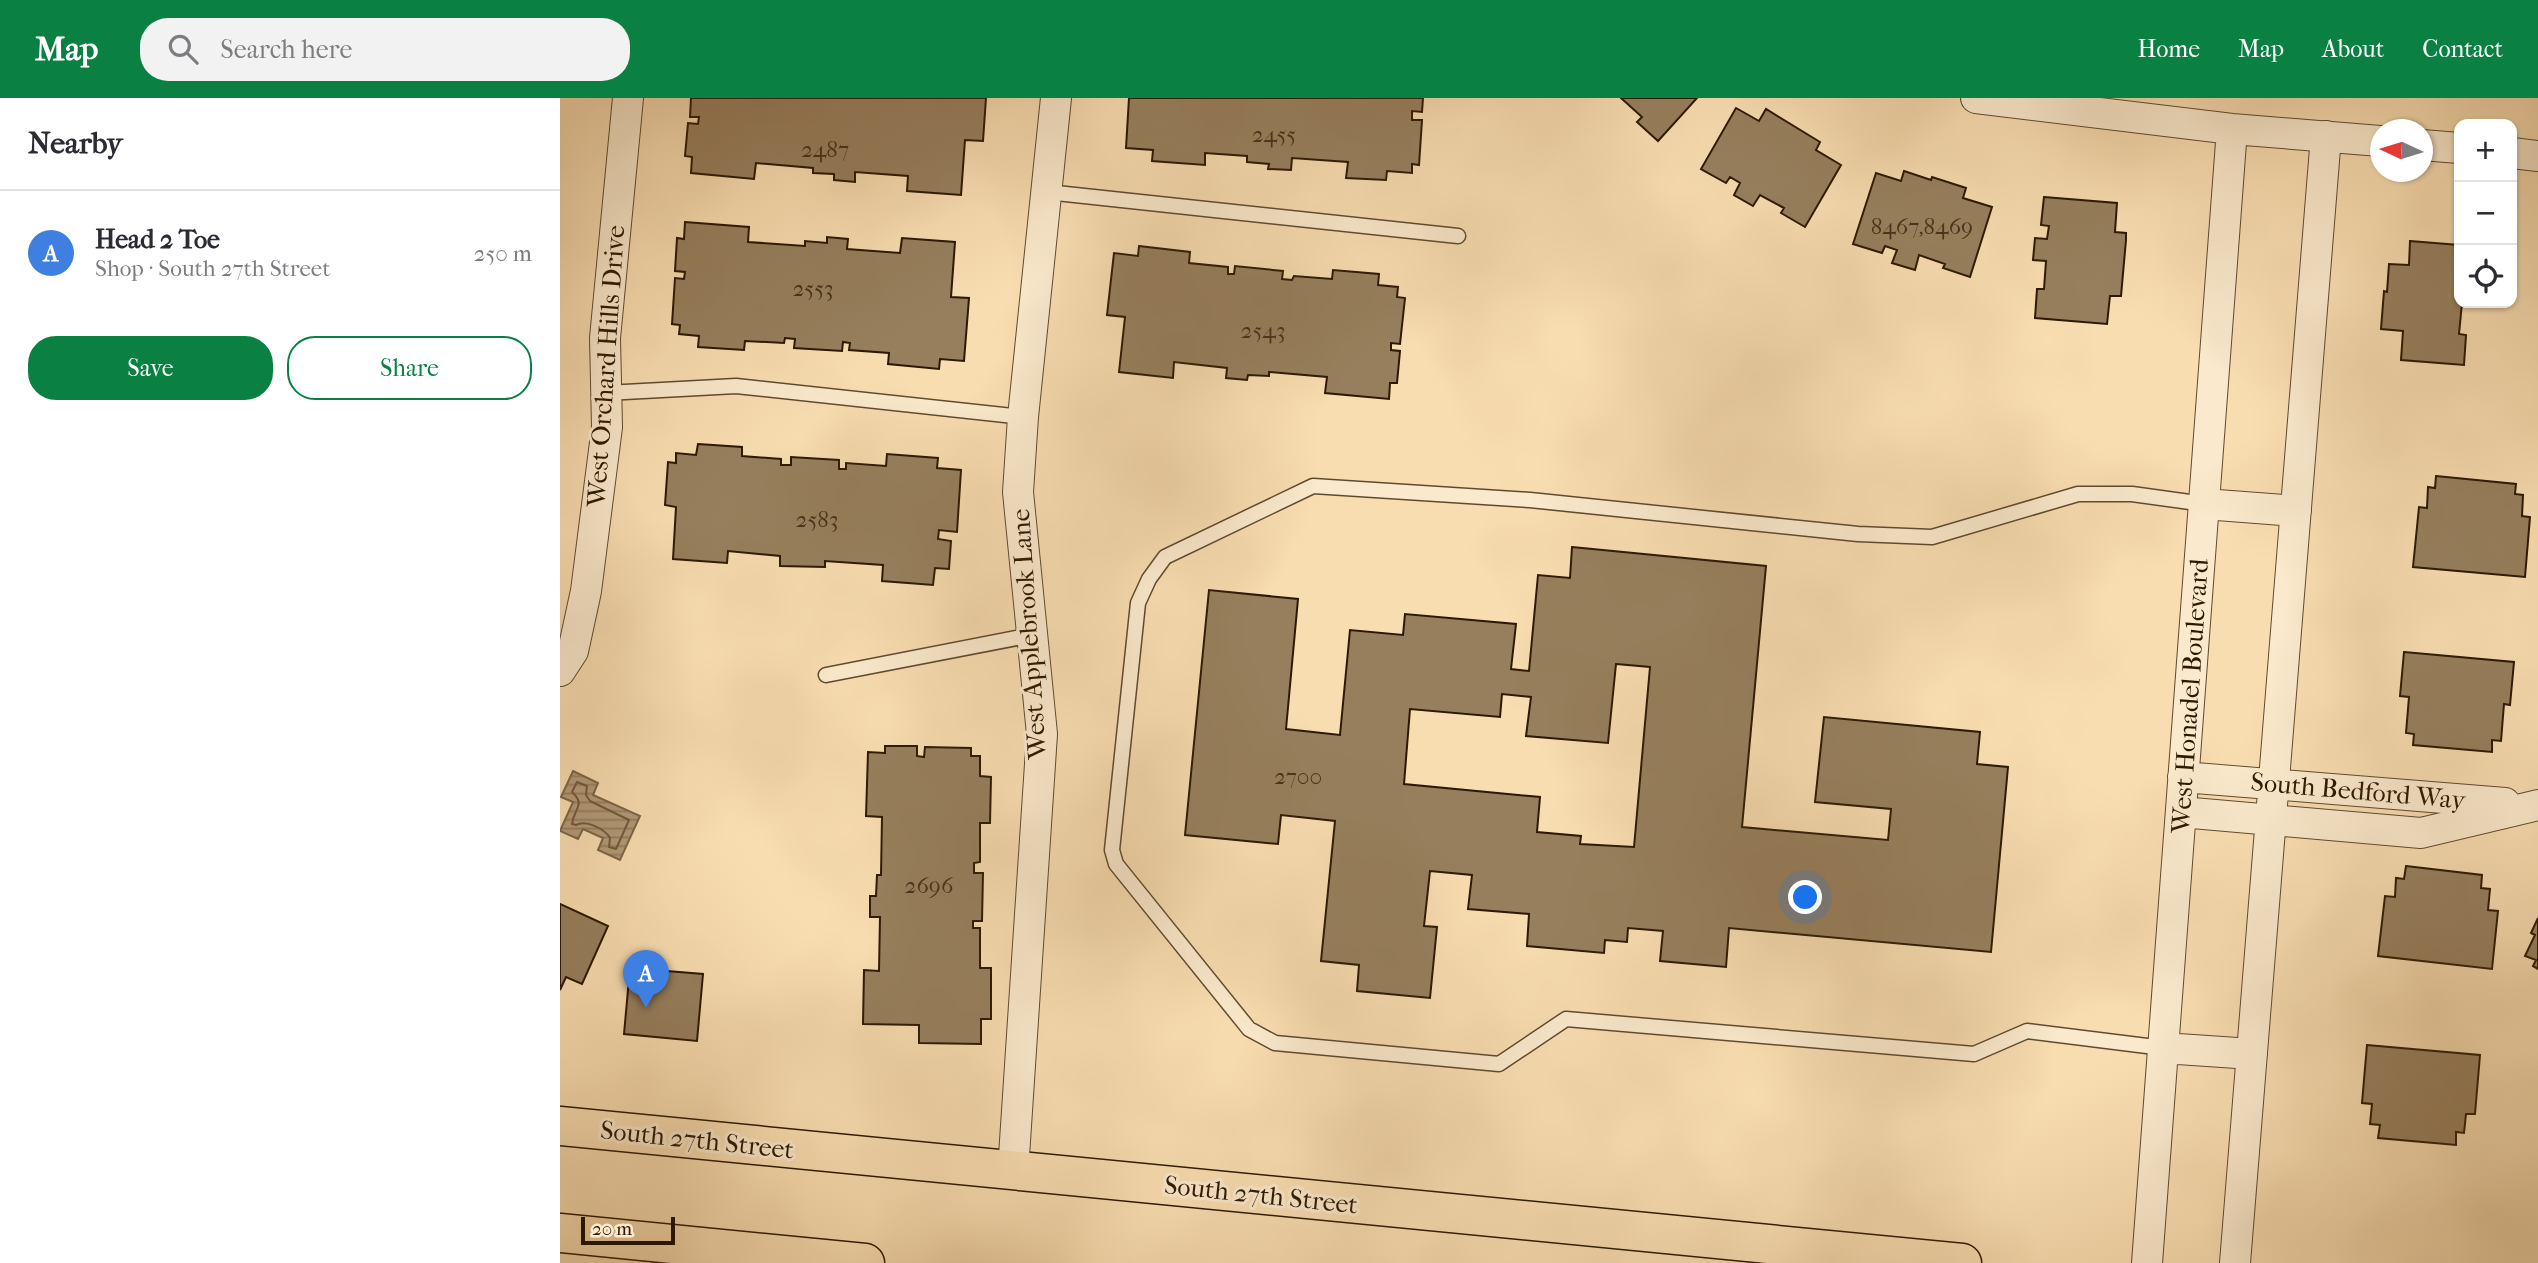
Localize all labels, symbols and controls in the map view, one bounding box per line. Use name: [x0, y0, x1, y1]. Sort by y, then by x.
search box: [140, 18, 630, 81]
text: Map: [35, 30, 98, 69]
icon: search: [164, 30, 202, 68]
text: Search here: [220, 34, 352, 65]
text: Home: [2138, 35, 2200, 63]
text: Map: [2238, 35, 2284, 63]
text: About: [2322, 35, 2384, 63]
text: Contact: [2422, 35, 2503, 63]
north arrow: [2370, 119, 2433, 182]
map controls: [2454, 119, 2517, 308]
button: +: [2454, 119, 2517, 182]
house number: 2455: [1252, 121, 1296, 148]
text: Nearby: [28, 126, 123, 161]
house number: 2487: [801, 136, 849, 163]
button: −: [2454, 182, 2517, 245]
house number: 8467,8469: [1871, 213, 1973, 240]
text: Head 2 Toe: [95, 224, 220, 255]
street label: West Orchard Hills Drive: [581, 224, 631, 509]
text: A: [44, 240, 58, 267]
text: 250 m: [474, 240, 532, 267]
button: locate: [2454, 245, 2517, 308]
text: Shop · South 27th Street: [95, 255, 330, 282]
house number: 2553: [792, 275, 834, 302]
house number: 2543: [1241, 317, 1285, 344]
button: Save: [28, 336, 273, 400]
button: Share: [287, 336, 532, 400]
house number: 2583: [796, 506, 838, 533]
street label: West Applebrook Lane: [1005, 508, 1053, 761]
street label: West Honadel Boulevard: [2165, 557, 2215, 835]
house number: 2700: [1274, 763, 1322, 790]
street label: South Bedford Way: [2249, 766, 2468, 816]
house number: 2696: [905, 872, 954, 899]
your location: [1788, 880, 1822, 914]
pin: A: [623, 950, 669, 1008]
street label: South 27th Street: [599, 1114, 796, 1166]
street label: South 27th Street: [1163, 1169, 1360, 1221]
scale bar: [581, 1214, 676, 1246]
text: 20 m: [592, 1218, 632, 1240]

